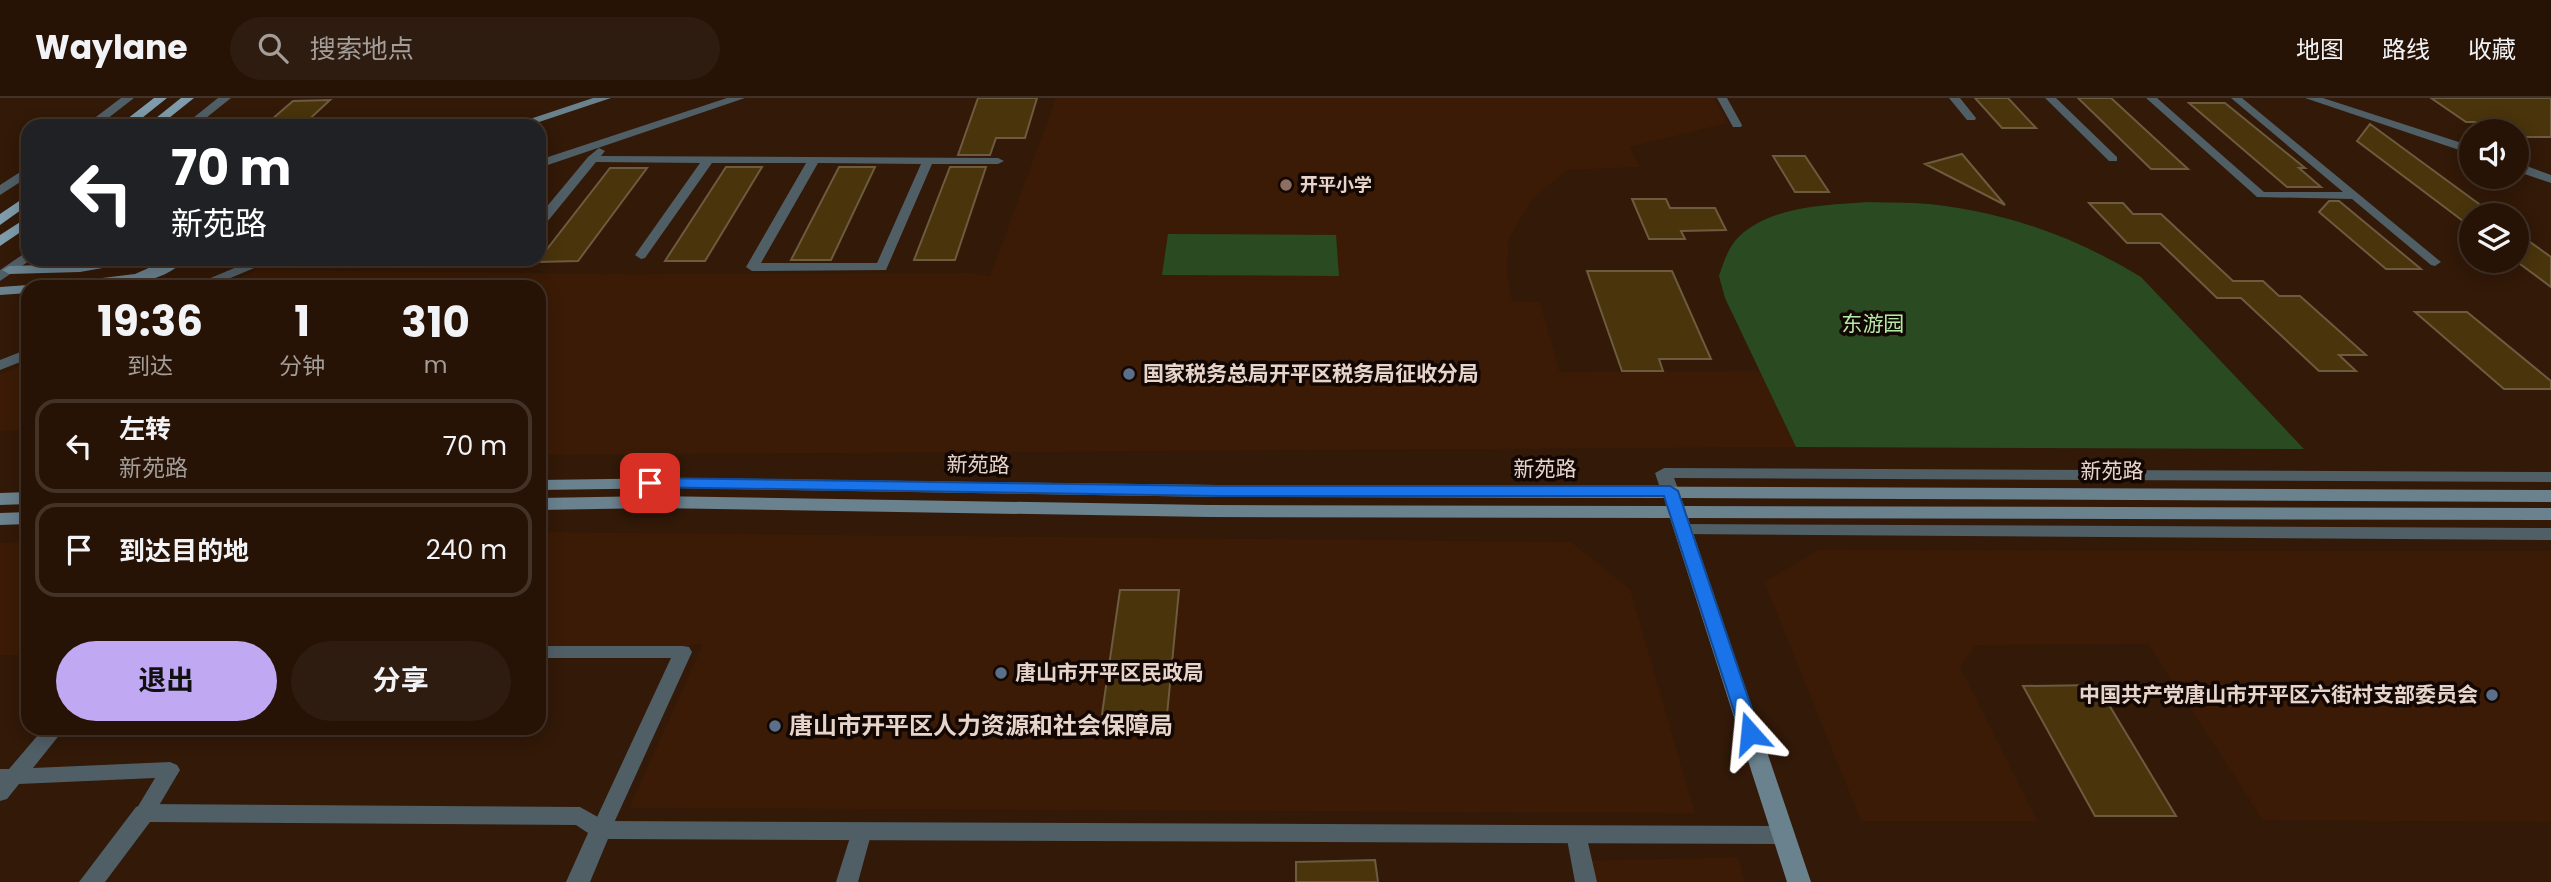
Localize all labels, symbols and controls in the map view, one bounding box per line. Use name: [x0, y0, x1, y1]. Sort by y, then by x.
search box: [230, 17, 720, 80]
text: Waylane: [35, 24, 188, 71]
icon: search: [254, 29, 292, 67]
text: 搜索地点: [310, 31, 414, 67]
text: 地图: [2296, 33, 2344, 66]
text: 路线: [2382, 33, 2430, 66]
text: 收藏: [2468, 33, 2516, 66]
map controls: [2459, 119, 2529, 273]
button: sound: [2459, 119, 2529, 189]
text: 70 m: [171, 134, 291, 202]
icon: left: [56, 147, 147, 238]
place label: 开平小学: [1300, 172, 1372, 197]
marker: 开平小学: [1278, 177, 1294, 193]
text: 新苑路: [171, 201, 267, 246]
button: layers: [2459, 203, 2529, 273]
text: 19:36: [97, 292, 203, 351]
text: 1: [294, 292, 310, 351]
text: 310: [401, 293, 470, 352]
park label: 东游园: [1842, 309, 1905, 338]
text: m: [424, 349, 447, 381]
text: 到达: [127, 350, 173, 382]
text: 分钟: [279, 350, 325, 382]
place label: 国家税务总局开平区税务局征收分局: [1143, 359, 1479, 388]
marker: 国家税务总局开平区税务局征收分局: [1121, 366, 1137, 382]
text: 左转: [119, 411, 171, 447]
icon: left: [60, 427, 98, 465]
text: 70 m: [443, 428, 507, 464]
street label: 新苑路: [946, 449, 1010, 480]
text: 新苑路: [119, 452, 188, 484]
pin: [620, 453, 680, 513]
street label: 新苑路: [1514, 454, 1577, 483]
street label: 新苑路: [2081, 456, 2144, 485]
icon: arrive: [631, 464, 669, 502]
icon: arrive: [60, 531, 98, 569]
text: 240 m: [426, 532, 507, 568]
text: 到达目的地: [119, 533, 249, 569]
button: 退出: [56, 641, 277, 721]
button: 分享: [291, 641, 511, 721]
place label: 唐山市开平区民政局: [1015, 658, 1204, 687]
marker: 唐山市开平区民政局: [993, 665, 1009, 681]
place label: 中国共产党唐山市开平区六街村支部委员会: [2079, 680, 2478, 709]
marker: 中国共产党唐山市开平区六街村支部委员会: [2484, 687, 2500, 703]
position arrow: [1713, 696, 1787, 770]
place label: 唐山市开平区人力资源和社会保障局: [789, 709, 1173, 742]
marker: 唐山市开平区人力资源和社会保障局: [767, 718, 783, 734]

